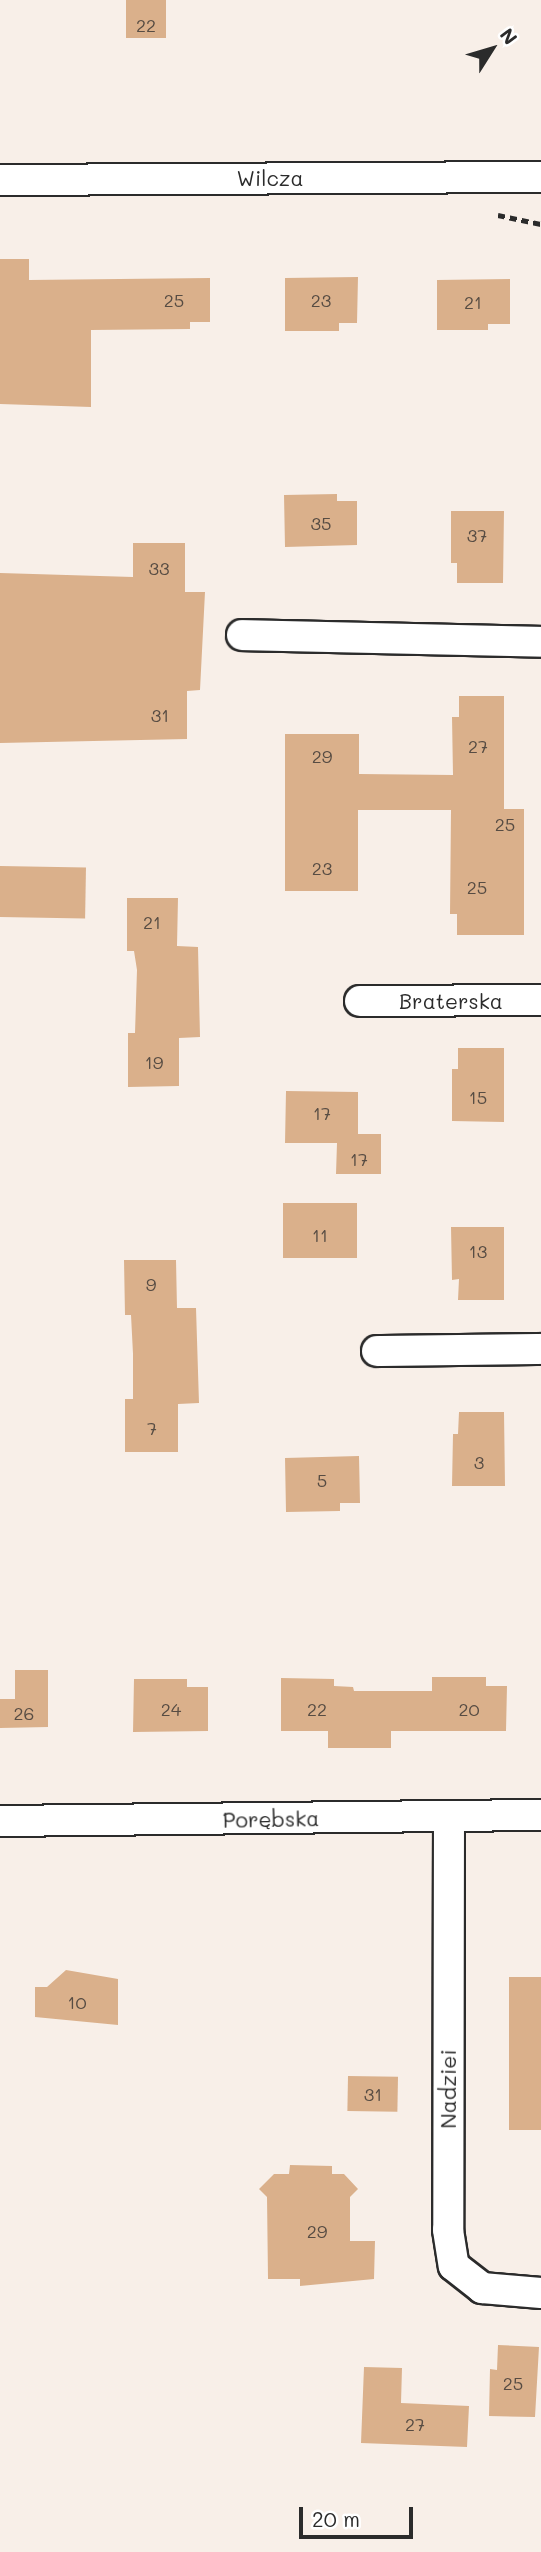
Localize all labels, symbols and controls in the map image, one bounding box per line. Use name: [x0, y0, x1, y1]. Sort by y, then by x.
house number: 22: [136, 14, 156, 36]
north arrow: [457, 14, 527, 84]
text: N: [495, 23, 523, 49]
street label: Wilcza: [236, 165, 304, 191]
house number: 25: [164, 289, 184, 311]
house number: 23: [311, 289, 331, 311]
house number: 21: [464, 291, 482, 313]
house number: 35: [310, 512, 332, 534]
house number: 37: [467, 524, 487, 546]
house number: 33: [148, 557, 170, 579]
house number: 31: [151, 704, 169, 726]
house number: 27: [468, 735, 488, 757]
house number: 29: [312, 745, 332, 767]
house number: 25: [495, 813, 515, 835]
house number: 23: [312, 857, 332, 879]
house number: 25: [467, 876, 487, 898]
house number: 21: [143, 911, 161, 933]
street label: Braterska: [399, 988, 503, 1014]
house number: 19: [145, 1051, 163, 1073]
house number: 15: [469, 1086, 487, 1108]
house number: 17: [313, 1102, 331, 1124]
house number: 17: [350, 1148, 368, 1170]
house number: 11: [312, 1224, 328, 1246]
house number: 13: [469, 1240, 487, 1262]
house number: 9: [146, 1273, 156, 1295]
house number: 7: [147, 1417, 157, 1439]
house number: 3: [474, 1451, 484, 1473]
house number: 5: [317, 1469, 327, 1491]
house number: 24: [161, 1698, 181, 1720]
house number: 22: [307, 1698, 327, 1720]
house number: 20: [458, 1698, 480, 1720]
house number: 26: [14, 1702, 34, 1724]
street label: Porębska: [222, 1806, 320, 1832]
house number: 10: [67, 1991, 87, 2013]
street label: Nadziei: [435, 2049, 461, 2129]
house number: 31: [364, 2083, 382, 2105]
house number: 29: [307, 2220, 327, 2242]
house number: 25: [503, 2372, 523, 2394]
house number: 27: [405, 2413, 425, 2435]
scale bar: [303, 2492, 417, 2536]
text: 20 m: [312, 2505, 360, 2532]

